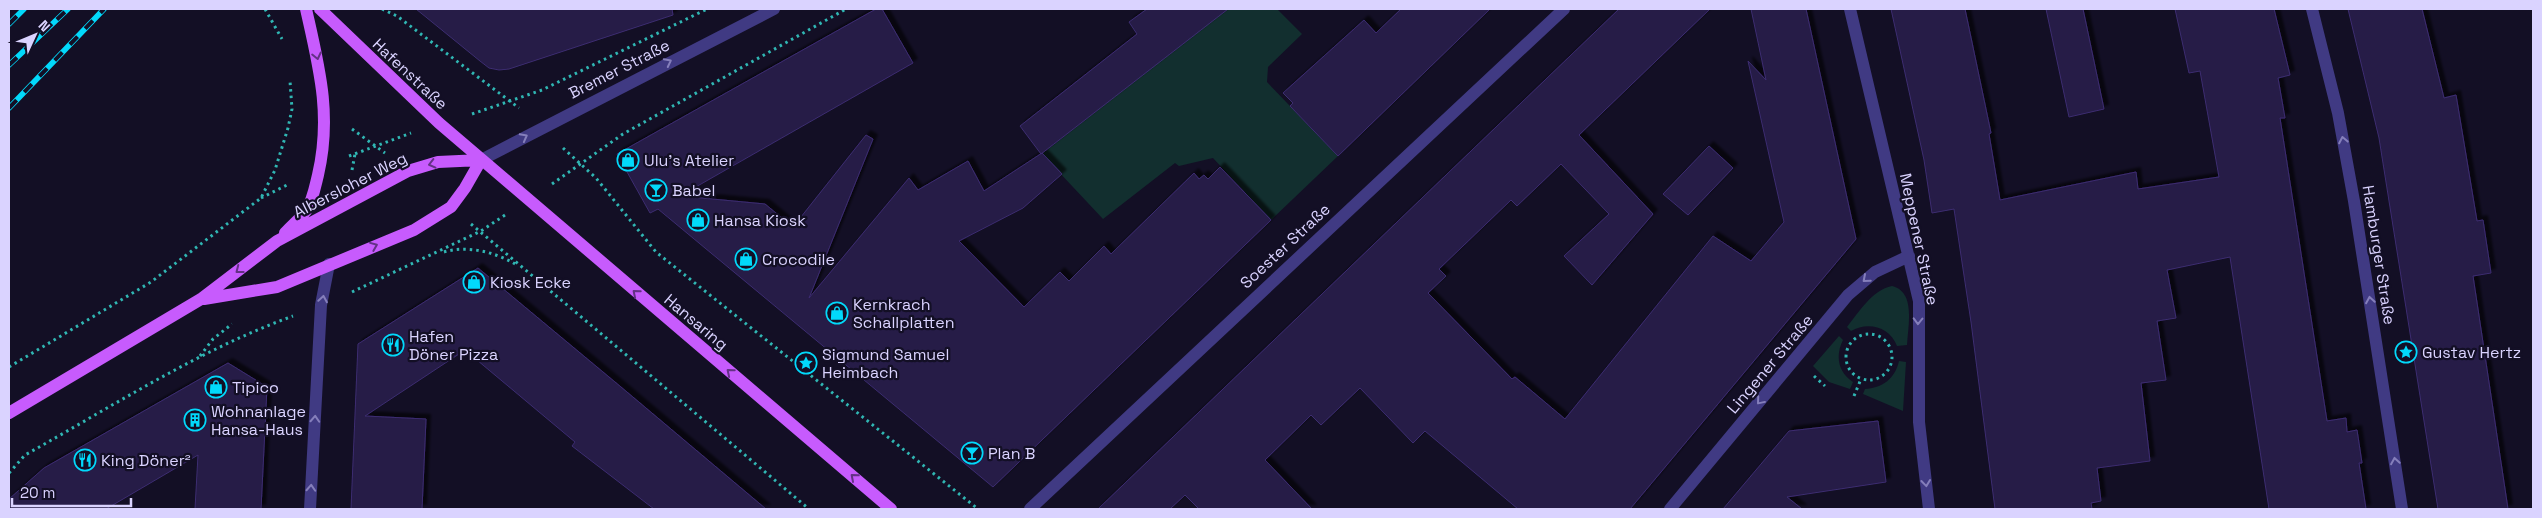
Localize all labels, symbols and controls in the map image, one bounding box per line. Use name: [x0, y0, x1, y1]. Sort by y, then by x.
north arrow: [10, 10, 60, 60]
text: N: [35, 16, 54, 36]
street label: Hafenstraße: [368, 34, 452, 114]
street label: Bremer Straße: [565, 34, 673, 104]
one-way arrow: [311, 52, 322, 61]
one-way arrow: [663, 58, 672, 68]
one-way arrow: [518, 133, 527, 143]
one-way arrow: [2338, 136, 2348, 145]
street label: Albersloher Weg: [290, 147, 410, 223]
shop icon: Ulu's Atelier: [616, 148, 640, 172]
place label: Ulu's Atelier: [644, 150, 734, 171]
one-way arrow: [428, 158, 437, 169]
street label: Meppener Straße: [1895, 171, 1943, 307]
bar icon: Babel: [644, 178, 668, 202]
place label: Babel: [672, 180, 715, 201]
street label: Hamburger Straße: [2358, 184, 2400, 326]
street label: Soester Straße: [1236, 199, 1334, 293]
shop icon: Hansa Kiosk: [686, 208, 710, 232]
place label: Hansa Kiosk: [714, 210, 806, 231]
one-way arrow: [369, 242, 378, 252]
shop icon: Crocodile: [734, 247, 758, 271]
place label: Crocodile: [762, 249, 835, 270]
one-way arrow: [235, 264, 245, 273]
shop icon: Kiosk Ecke: [462, 270, 486, 294]
place label: Kiosk Ecke: [490, 272, 571, 293]
one-way arrow: [1863, 273, 1872, 282]
street label: Hansaring: [660, 289, 732, 355]
one-way arrow: [633, 290, 642, 299]
place label: Kernkrach Schallplatten: [853, 294, 954, 333]
one-way arrow: [317, 295, 327, 304]
one-way arrow: [2365, 296, 2376, 304]
shop icon: Kernkrach Schallplatten: [825, 301, 849, 325]
street label: Lingener Straße: [1722, 310, 1818, 418]
one-way arrow: [1913, 317, 1924, 325]
place label: Hafen Döner Pizza: [409, 326, 498, 365]
restaurant icon: Hafen Döner Pizza: [381, 333, 405, 357]
place icon: Gustav Hertz: [2394, 340, 2418, 364]
place label: Gustav Hertz: [2422, 342, 2521, 363]
place label: Sigmund Samuel Heimbach: [822, 344, 949, 383]
place icon: Sigmund Samuel Heimbach: [794, 351, 818, 375]
one-way arrow: [726, 369, 735, 378]
shop icon: Tipico: [204, 375, 228, 399]
place label: Tipico: [232, 377, 279, 398]
one-way arrow: [1756, 396, 1765, 405]
place label: Wohnanlage Hansa-Haus: [211, 401, 306, 440]
building icon: Wohnanlage Hansa-Haus: [183, 408, 207, 432]
one-way arrow: [309, 414, 320, 422]
bar icon: Plan B: [960, 441, 984, 465]
place label: Plan B: [988, 443, 1035, 464]
restaurant icon: King Döner²: [73, 448, 97, 472]
place label: King Döner²: [101, 450, 191, 471]
one-way arrow: [2390, 457, 2401, 465]
one-way arrow: [850, 474, 859, 483]
scale bar: [12, 476, 131, 508]
one-way arrow: [1920, 480, 1931, 488]
text: 20 m: [20, 483, 55, 502]
one-way arrow: [305, 484, 316, 492]

